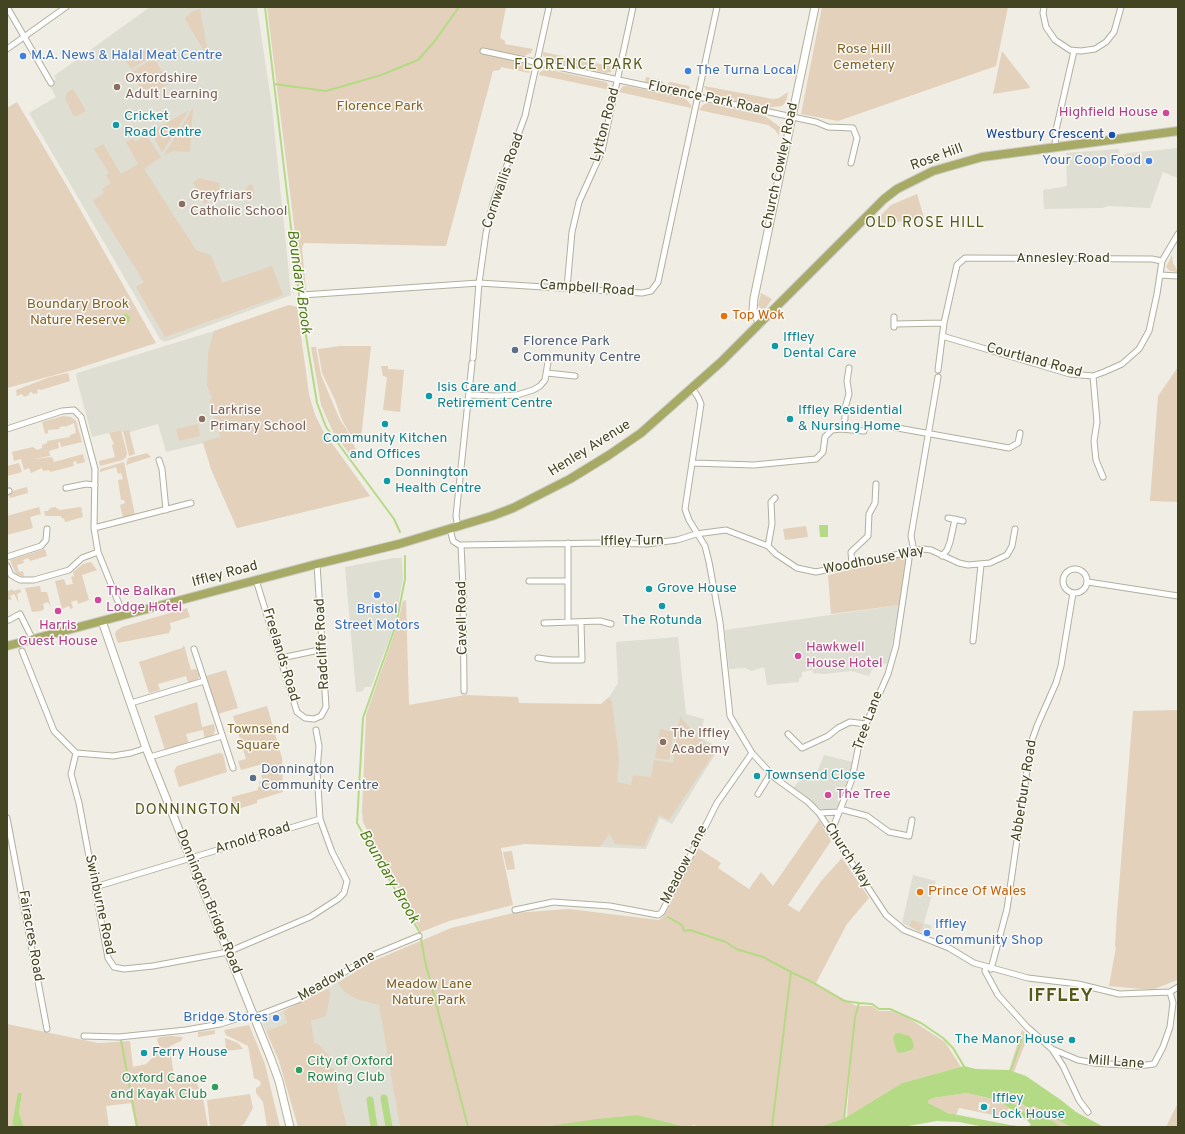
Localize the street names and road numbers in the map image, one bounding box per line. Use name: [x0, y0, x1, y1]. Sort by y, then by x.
street label: Florence Park Road: [646, 78, 770, 120]
street label: Lytton Road: [588, 86, 624, 164]
street label: Church Cowley Road: [759, 101, 803, 231]
street label: Cornwallis Road: [480, 131, 528, 231]
street label: Rose Hill: [908, 141, 966, 175]
street label: Annesley Road: [1016, 251, 1110, 267]
street label: Campbell Road: [539, 277, 635, 301]
street label: Courtland Road: [984, 340, 1084, 382]
street label: Henley Avenue: [546, 417, 634, 481]
street label: Iffley Turn: [600, 533, 664, 551]
street label: Woodhouse Way: [822, 543, 926, 579]
street label: Iffley Road: [190, 558, 260, 592]
street label: Cavell Road: [454, 581, 472, 655]
street label: Radcliffe Road: [312, 598, 334, 690]
street label: Freelands Road: [258, 606, 302, 704]
street label: Tree Lane: [851, 689, 887, 753]
street label: Abberbury Road: [1009, 739, 1041, 843]
street label: Arnold Road: [213, 820, 293, 858]
street label: Church Way: [820, 820, 874, 892]
street label: Meadow Lane: [658, 823, 712, 907]
street label: Donnington Bridge Road: [171, 828, 245, 976]
street label: Swinburne Road: [80, 853, 118, 957]
street label: Fairacres Road: [14, 889, 46, 983]
street label: Meadow Lane: [295, 948, 379, 1006]
street label: Mill Lane: [1087, 1053, 1145, 1073]

